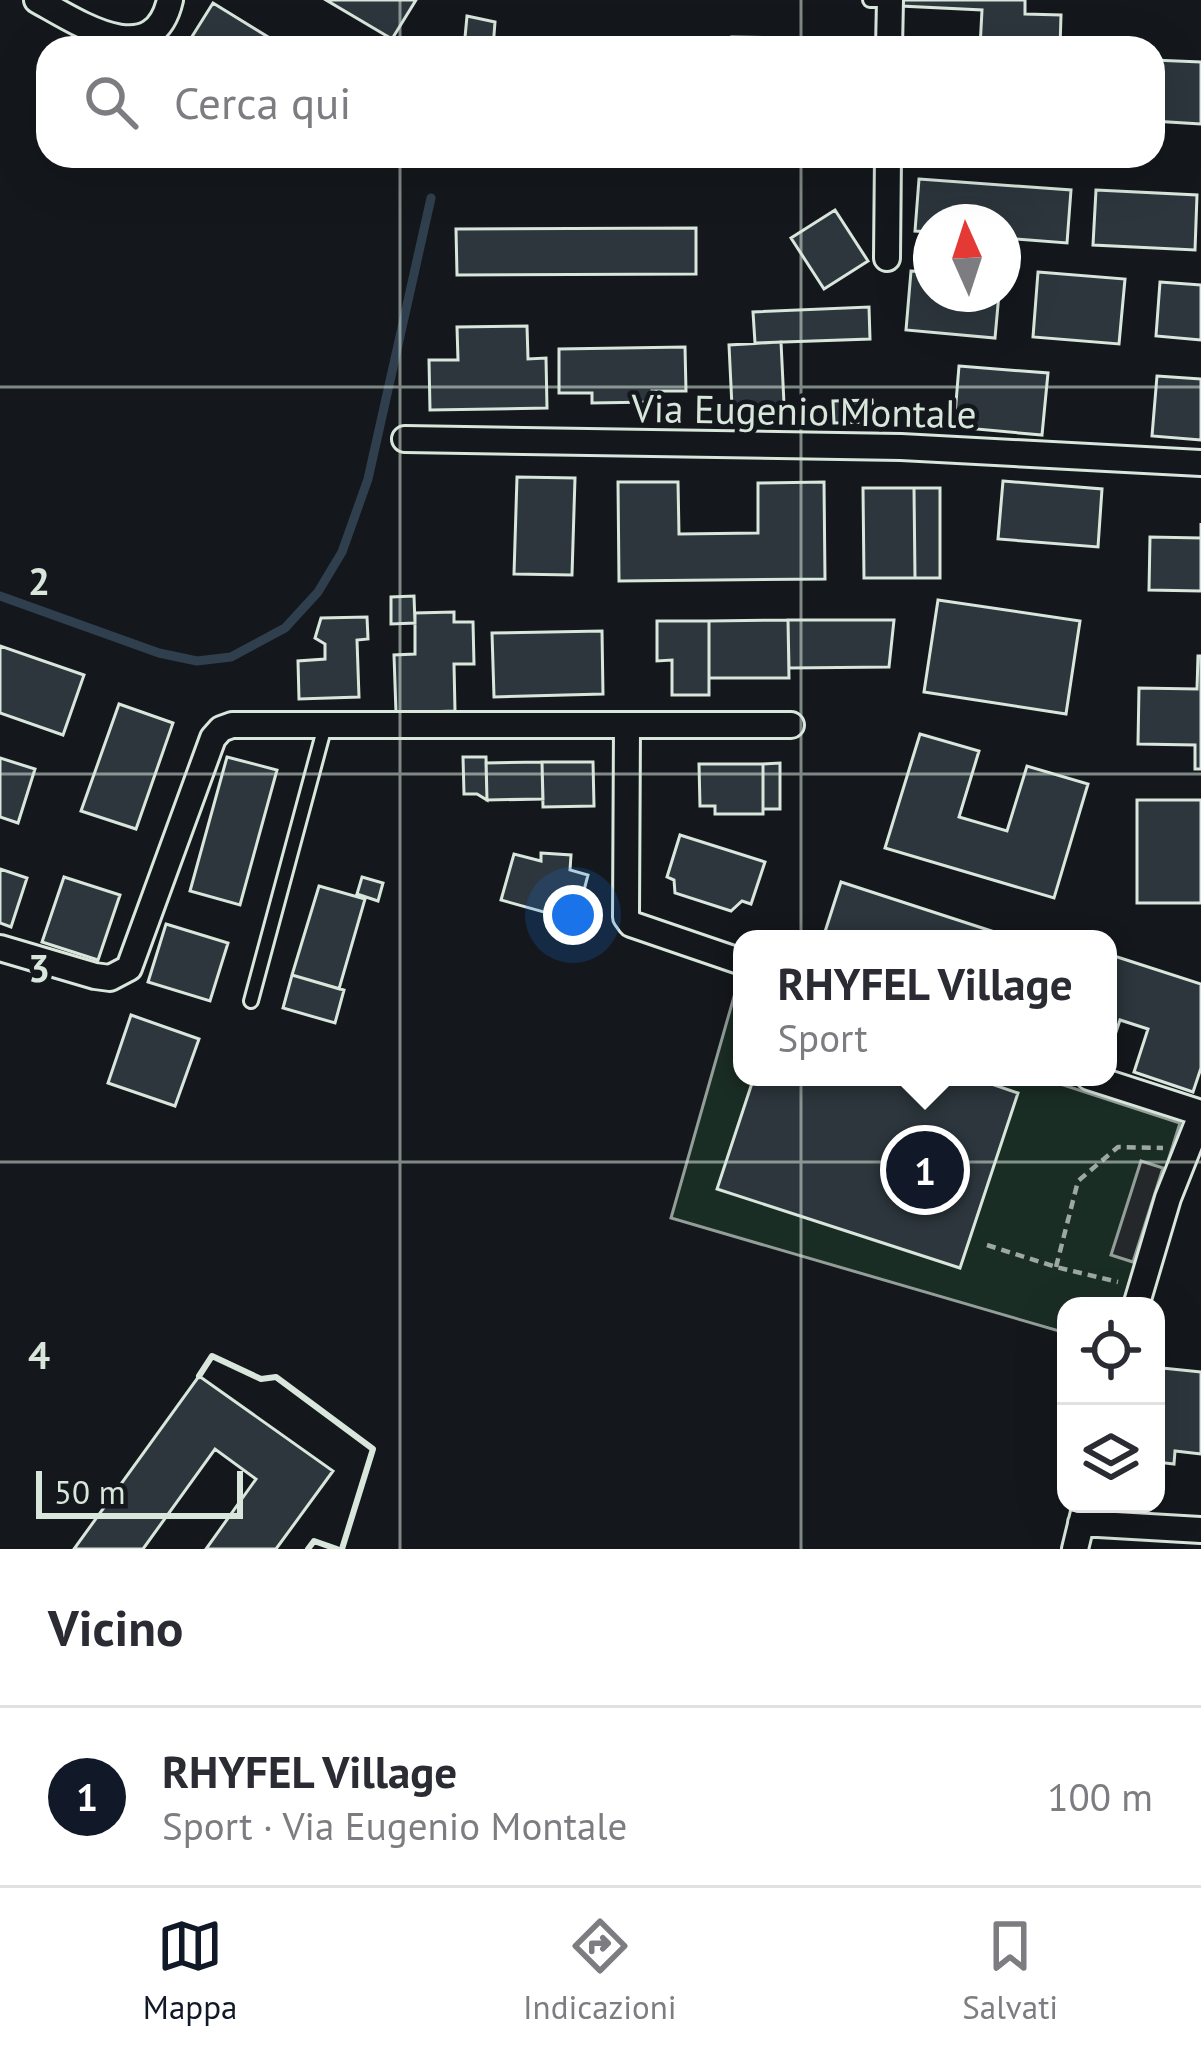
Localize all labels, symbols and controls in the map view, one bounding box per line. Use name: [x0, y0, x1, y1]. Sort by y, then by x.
search box: [36, 36, 1165, 168]
icon: search: [78, 69, 144, 135]
text: Cerca qui: [174, 73, 351, 131]
north arrow: [913, 204, 1021, 312]
street label: Via Eugenio Montale: [630, 382, 977, 439]
text: 2: [28, 555, 50, 606]
your location: [543, 885, 603, 945]
popup: [733, 930, 1117, 1086]
text: 3: [28, 942, 50, 993]
text: RHYFEL Village: [777, 954, 1073, 1012]
text: Sport: [777, 1012, 868, 1063]
pin: 1: [886, 1125, 964, 1215]
map controls: [1057, 1297, 1165, 1513]
button: locate: [1057, 1297, 1165, 1405]
text: 4: [28, 1329, 50, 1380]
button: layers: [1057, 1405, 1165, 1513]
scale bar: [36, 1465, 243, 1518]
text: 50 m: [54, 1470, 126, 1513]
text: Vicino: [48, 1594, 183, 1660]
text: RHYFEL Village: [162, 1742, 457, 1800]
text: 1: [76, 1771, 98, 1822]
text: 100 m: [1047, 1771, 1153, 1822]
text: Sport · Via Eugenio Montale: [162, 1800, 627, 1851]
tab: Mappa: [143, 1913, 237, 2028]
tab: Indicazioni: [523, 1913, 677, 2028]
tab: Salvati: [962, 1913, 1058, 2028]

